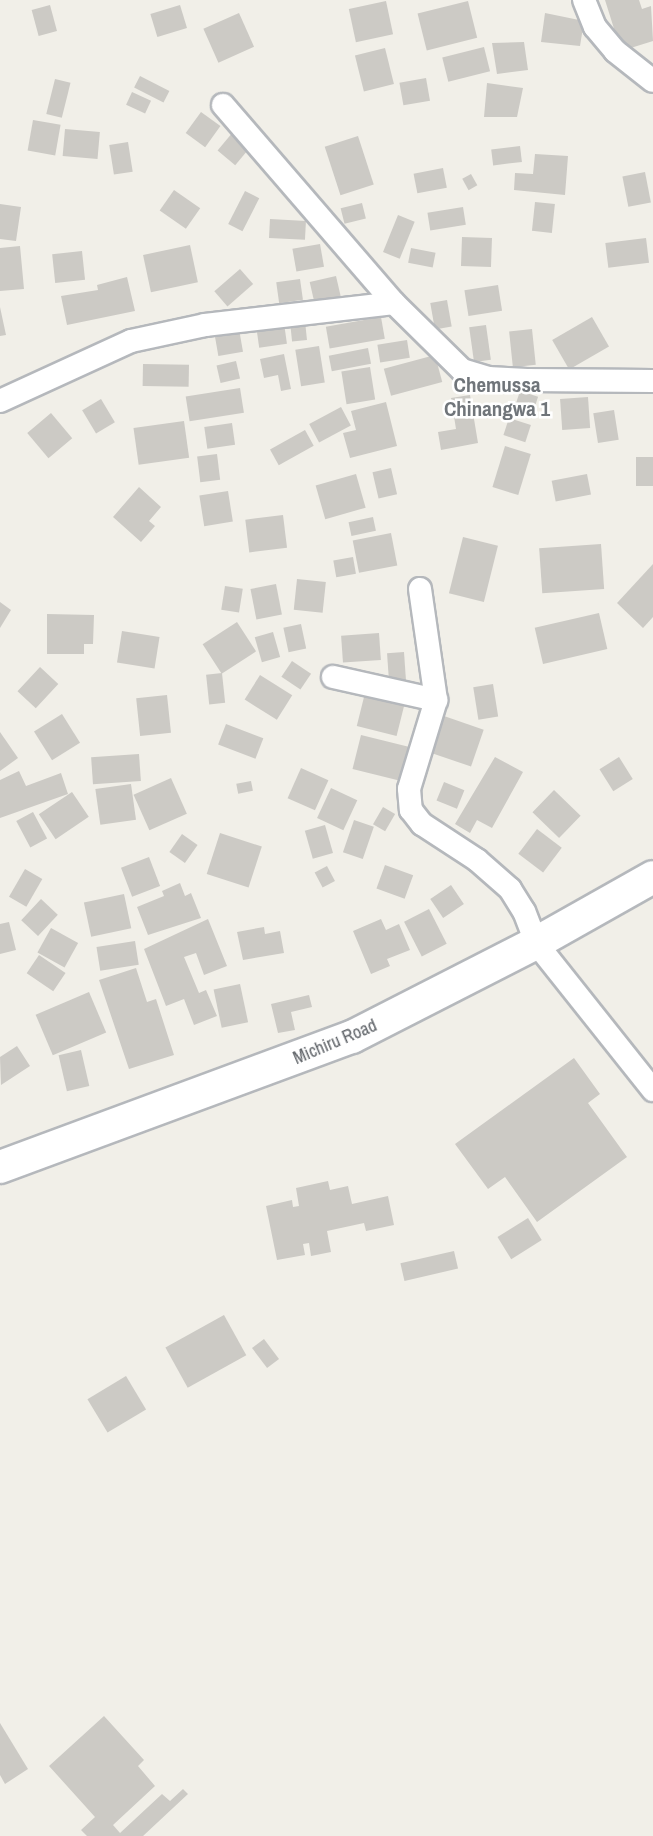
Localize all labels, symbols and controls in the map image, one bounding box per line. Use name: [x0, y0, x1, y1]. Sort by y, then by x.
district label: Chemussa Chinangwa 1: [444, 372, 550, 422]
street label: Michiru Road: [290, 1015, 380, 1069]

